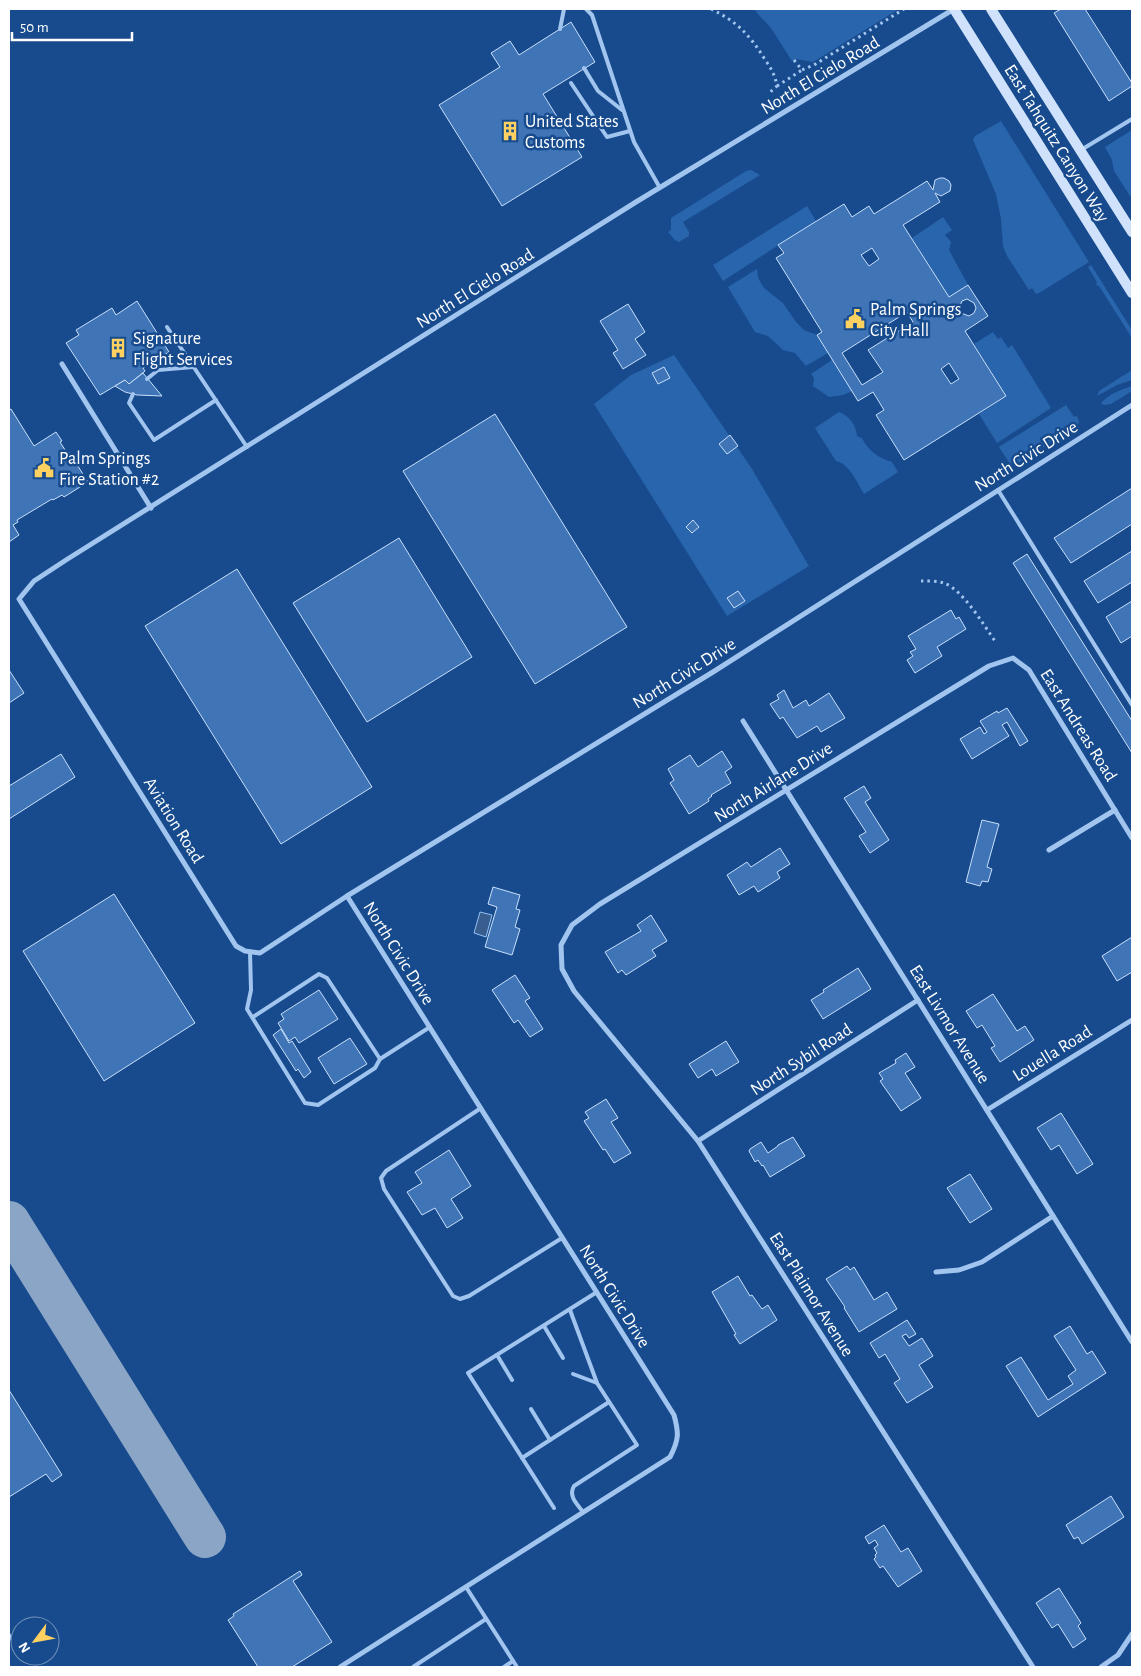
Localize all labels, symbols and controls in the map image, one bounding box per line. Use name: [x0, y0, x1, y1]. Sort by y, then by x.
scale bar: [12, 10, 132, 42]
text: 50 m: [20, 20, 49, 35]
street label: North El Cielo Road: [758, 33, 883, 118]
street label: East Tahquitz Canyon Way: [1000, 62, 1112, 226]
place label: United States Customs: [525, 113, 619, 152]
building icon: United States Customs: [499, 120, 521, 142]
street label: North El Cielo Road: [414, 246, 537, 332]
place label: Palm Springs City Hall: [870, 301, 961, 340]
public building icon: Palm Springs City Hall: [844, 308, 866, 330]
place label: Signature Flight Services: [133, 330, 233, 369]
building icon: Signature Flight Services: [107, 337, 129, 359]
street label: North Civic Drive: [972, 418, 1081, 496]
place label: Palm Springs Fire Station #2: [59, 450, 159, 489]
public building icon: Palm Springs Fire Station #2: [33, 457, 55, 479]
street label: North Civic Drive: [630, 635, 739, 713]
street label: East Andreas Road: [1036, 666, 1120, 785]
street label: North Airlane Drive: [711, 739, 836, 826]
street label: Aviation Road: [140, 775, 207, 867]
street label: North Civic Drive: [359, 899, 437, 1008]
street label: East Livmor Avenue: [906, 962, 993, 1087]
street label: North Sybil Road: [748, 1020, 856, 1099]
street label: Louella Road: [1010, 1022, 1095, 1085]
street label: East Plaimor Avenue: [766, 1229, 857, 1360]
street label: North Civic Drive: [575, 1242, 653, 1351]
north arrow: [10, 1616, 60, 1666]
text: N: [16, 1640, 33, 1655]

